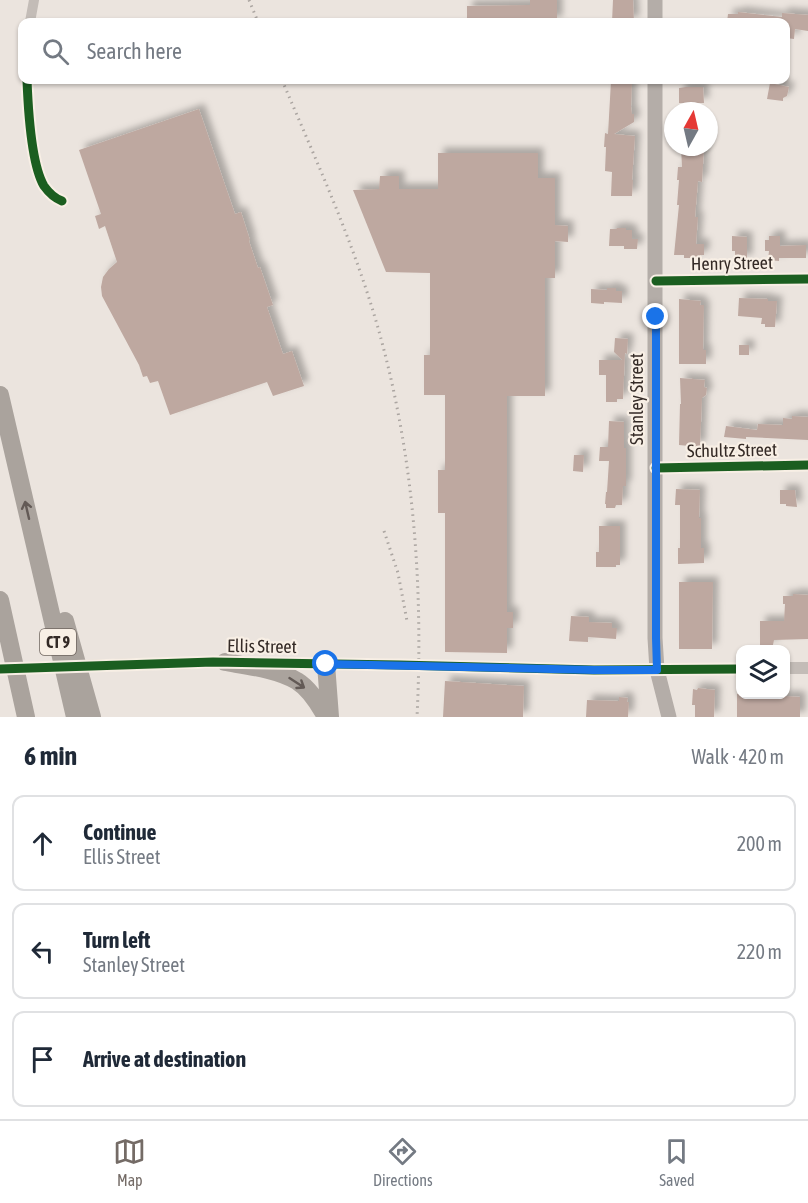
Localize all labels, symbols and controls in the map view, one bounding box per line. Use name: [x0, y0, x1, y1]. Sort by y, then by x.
search box: [18, 18, 790, 84]
icon: search: [39, 35, 72, 68]
text: Search here: [87, 38, 182, 64]
north arrow: [664, 102, 718, 156]
street label: Henry Street: [691, 252, 773, 274]
route end: [642, 303, 668, 329]
street label: Stanley Street: [626, 353, 647, 445]
street label: Schultz Street: [687, 439, 777, 461]
one-way arrow: [21, 501, 33, 520]
road number: CT 9: [40, 629, 76, 655]
street label: Ellis Street: [227, 635, 297, 657]
map controls: [736, 645, 790, 699]
button: layers: [736, 645, 790, 699]
route start: [312, 650, 338, 676]
one-way arrow: [288, 677, 305, 689]
text: 6 min: [24, 741, 77, 771]
text: Walk · 420 m: [692, 745, 784, 768]
text: Continue: [83, 819, 157, 845]
icon: ahead: [26, 827, 59, 860]
text: 200 m: [737, 832, 782, 855]
text: Ellis Street: [83, 845, 160, 868]
text: Turn left: [83, 927, 150, 953]
icon: left: [26, 935, 59, 968]
text: 220 m: [737, 940, 782, 963]
text: Stanley Street: [83, 953, 185, 976]
icon: arrive: [26, 1043, 59, 1076]
text: Arrive at destination: [83, 1046, 246, 1072]
tab: Map: [113, 1135, 146, 1189]
tab: Directions: [373, 1135, 433, 1189]
tab: Saved: [659, 1135, 695, 1189]

